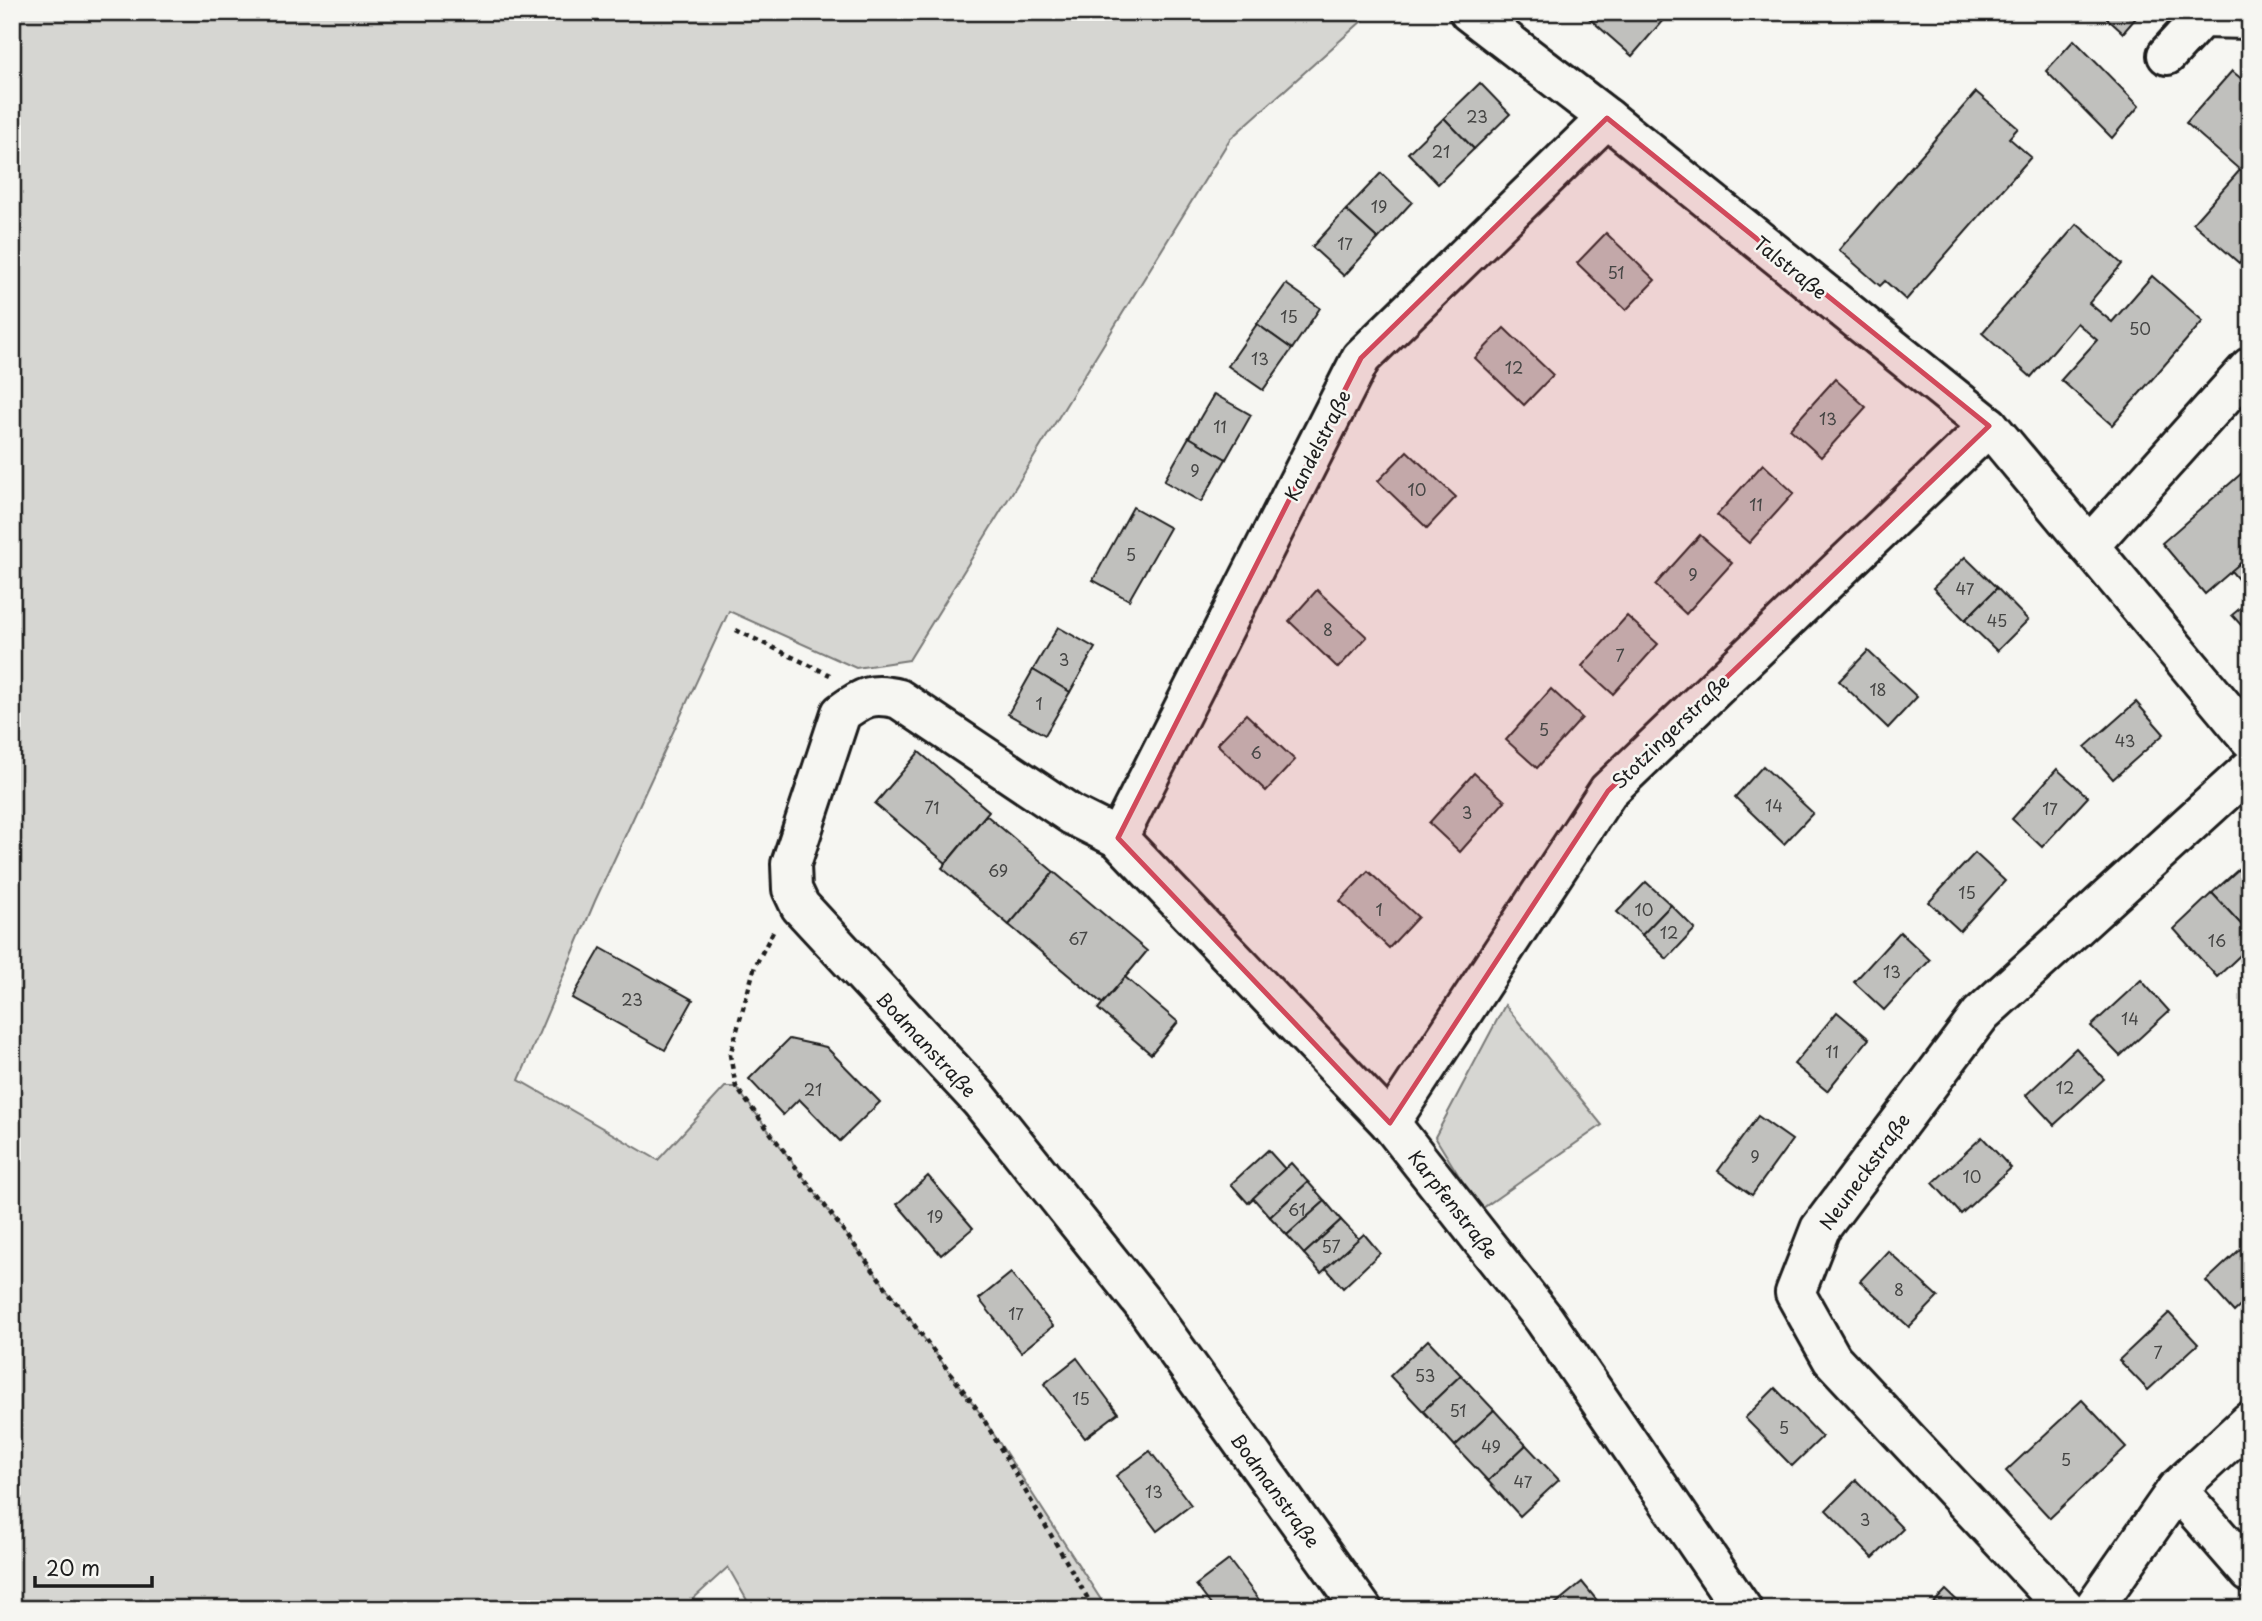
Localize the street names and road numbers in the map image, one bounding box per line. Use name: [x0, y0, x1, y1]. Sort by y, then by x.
street label: Talstraße: [1748, 229, 1834, 305]
street label: Kandelstraße: [1277, 385, 1357, 505]
street label: Stotzingerstraße: [1605, 667, 1735, 795]
street label: Bodmanstraße: [870, 985, 984, 1103]
street label: Neuneckstraße: [1812, 1107, 1916, 1235]
street label: Karpfenstraße: [1402, 1143, 1506, 1265]
street label: Bodmanstraße: [1225, 1427, 1327, 1553]

